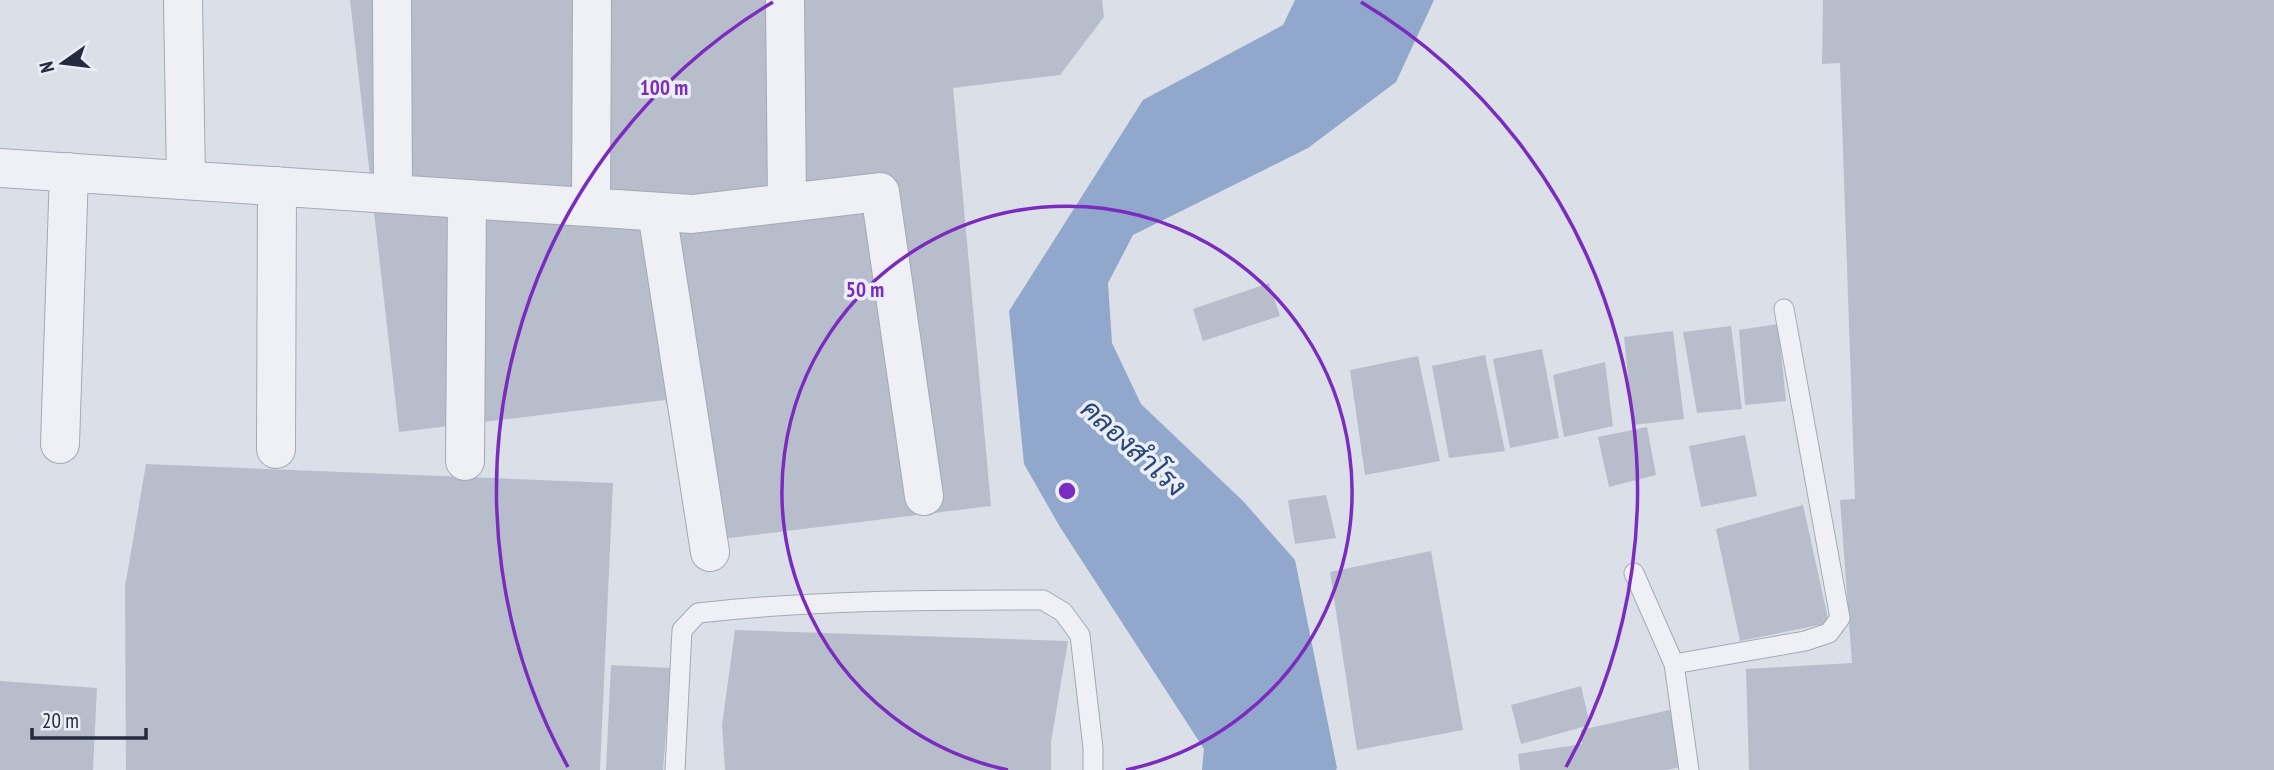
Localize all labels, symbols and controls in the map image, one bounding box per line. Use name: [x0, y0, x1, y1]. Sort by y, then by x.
north arrow: [28, 28, 98, 98]
text: N: [34, 59, 59, 75]
text: 100 m: [640, 74, 688, 101]
text: 50 m: [846, 276, 884, 303]
water label: คลองสำโรง: [1074, 390, 1194, 504]
centre of rings: [1055, 479, 1079, 503]
scale bar: [32, 696, 145, 740]
text: 20 m: [42, 707, 79, 734]

